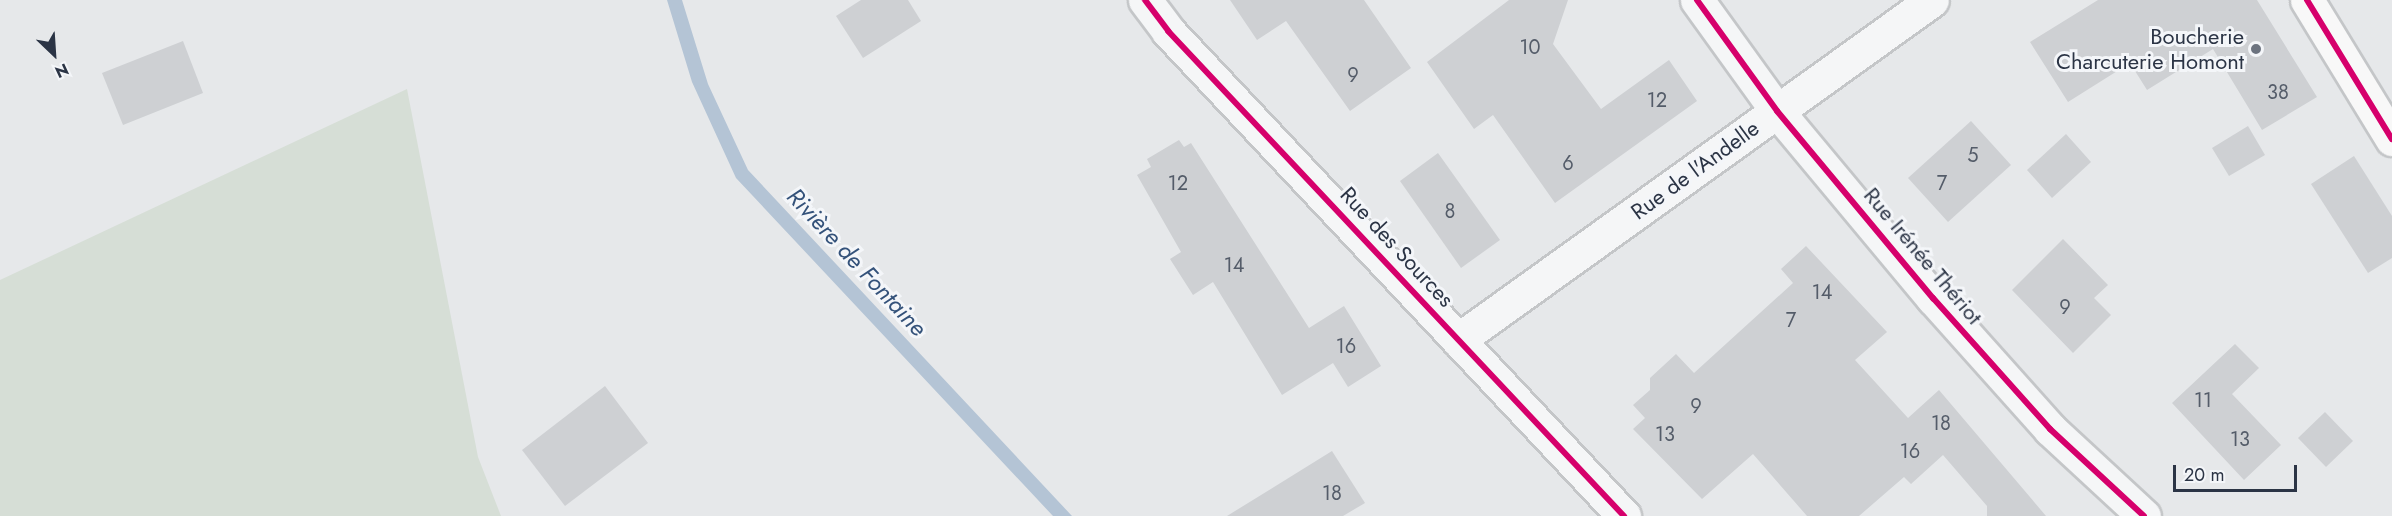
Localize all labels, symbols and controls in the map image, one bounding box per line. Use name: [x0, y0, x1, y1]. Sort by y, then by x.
place label: Boucherie Charcuterie Homont: [2056, 23, 2244, 74]
north arrow: [24, 24, 84, 84]
house number: 10: [1520, 35, 1540, 59]
marker: Boucherie Charcuterie Homont: [2249, 42, 2263, 56]
text: N: [51, 58, 72, 84]
house number: 9: [1347, 63, 1359, 87]
house number: 38: [2267, 80, 2289, 104]
house number: 12: [1647, 88, 1667, 112]
street label: Rue de l'Andelle: [1626, 115, 1764, 225]
house number: 5: [1967, 143, 1979, 167]
house number: 6: [1562, 151, 1574, 175]
house number: 12: [1168, 171, 1188, 195]
house number: 7: [1937, 171, 1947, 195]
street label: Rue des Sources: [1335, 181, 1459, 313]
water label: Rivière de Fontaine: [781, 182, 933, 342]
street label: Rue Irénée Thériot: [1858, 182, 1988, 330]
house number: 8: [1445, 199, 1455, 223]
house number: 14: [1224, 253, 1244, 277]
house number: 14: [1812, 280, 1832, 304]
house number: 9: [2059, 295, 2071, 319]
house number: 7: [1786, 308, 1796, 332]
house number: 16: [1336, 334, 1356, 358]
house number: 11: [2194, 388, 2212, 412]
house number: 9: [1690, 394, 1702, 418]
house number: 18: [1931, 411, 1951, 435]
house number: 13: [1655, 422, 1675, 446]
house number: 13: [2230, 427, 2250, 451]
house number: 16: [1900, 439, 1920, 463]
scale bar: [2176, 453, 2300, 491]
text: 20 m: [2184, 462, 2224, 488]
house number: 18: [1322, 481, 1342, 505]

